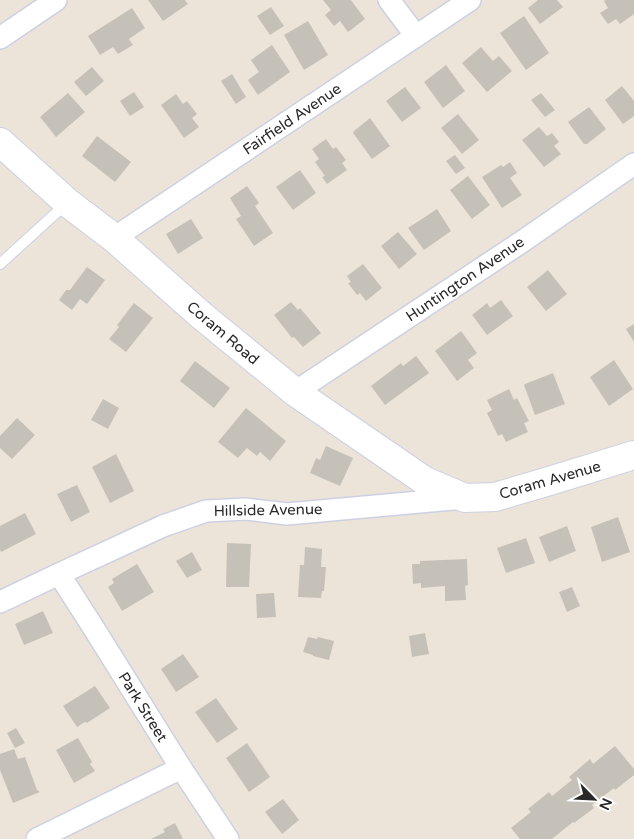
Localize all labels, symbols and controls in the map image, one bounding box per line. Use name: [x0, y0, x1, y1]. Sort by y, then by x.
street label: Fairfield Avenue: [239, 79, 345, 159]
street label: Huntington Avenue: [402, 233, 528, 325]
street label: Coram Road: [183, 298, 263, 368]
street label: Coram Avenue: [497, 457, 603, 503]
street label: Hillside Avenue: [213, 500, 323, 520]
street label: Park Street: [114, 669, 172, 745]
north arrow: [569, 774, 619, 824]
text: N: [595, 795, 615, 813]

